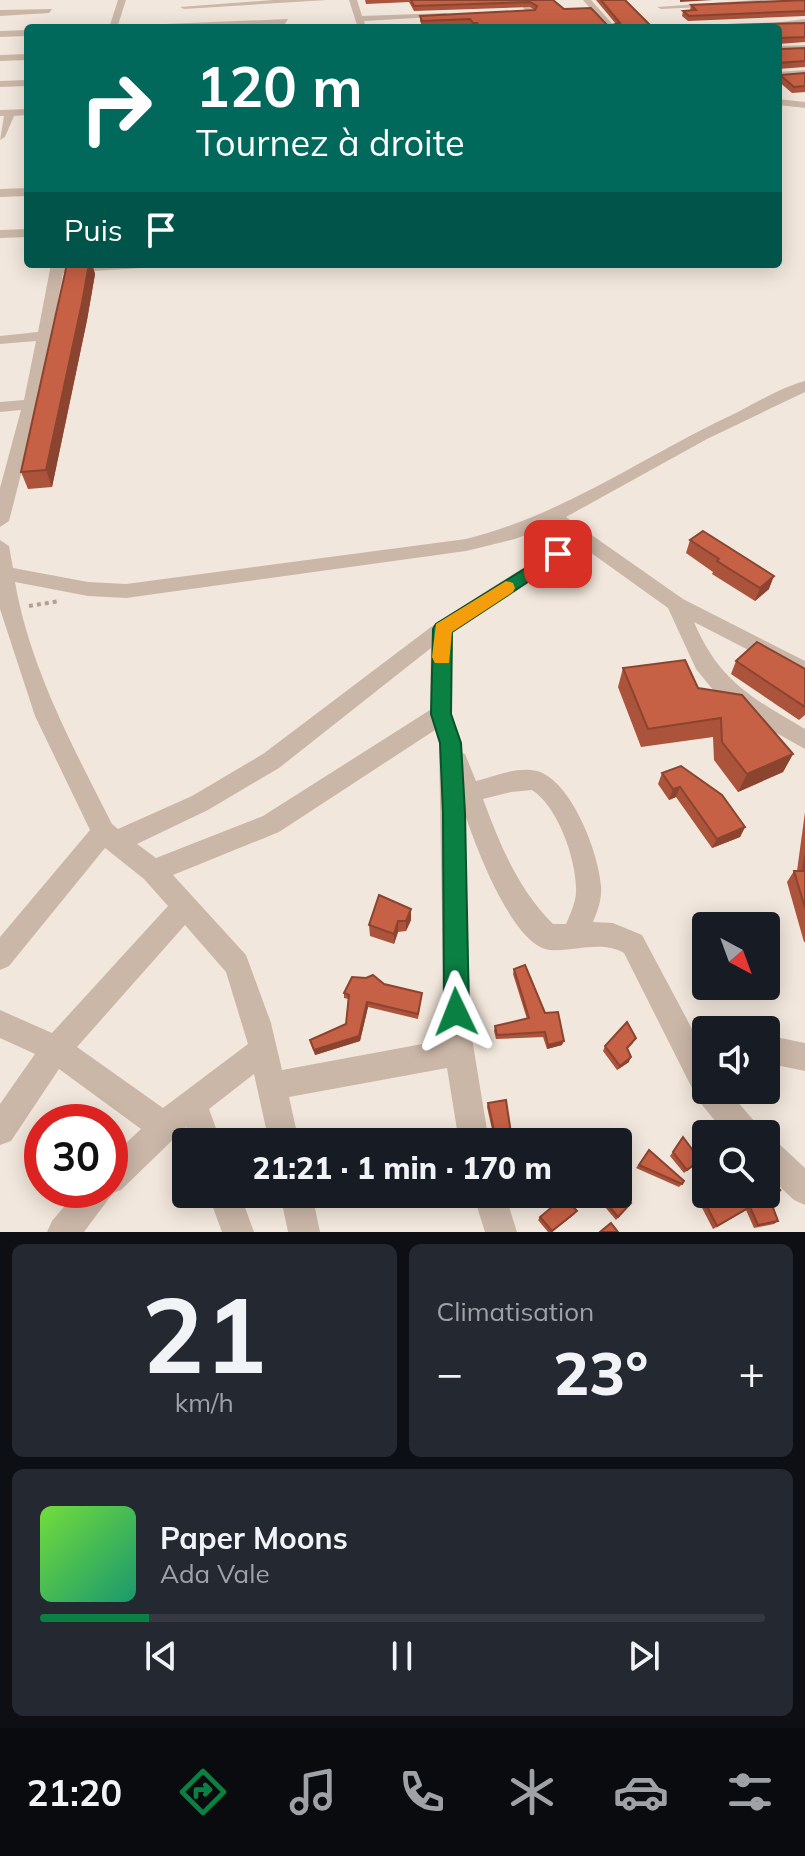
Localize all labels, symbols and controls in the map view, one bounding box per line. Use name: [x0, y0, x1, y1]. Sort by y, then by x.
text: 120 m: [196, 51, 363, 121]
icon: right: [64, 56, 168, 160]
text: Tournez à droite: [196, 120, 465, 165]
icon: arrive: [139, 208, 183, 252]
text: Puis: [64, 211, 123, 249]
pin: [524, 520, 592, 588]
icon: arrive: [536, 532, 580, 576]
north arrow: [692, 912, 780, 1000]
map controls: [692, 912, 780, 1208]
position arrow: [414, 970, 498, 1054]
button: sound: [692, 1016, 780, 1104]
speed limit sign: 30: [24, 1104, 128, 1208]
button: search: [692, 1120, 780, 1208]
text: 21:21 · 1 min · 170 m: [252, 1149, 552, 1187]
text: 21: [142, 1268, 267, 1399]
text: Climatisation: [437, 1295, 594, 1328]
text: 23°: [553, 1335, 648, 1410]
text: −: [437, 1345, 463, 1400]
text: +: [739, 1345, 765, 1400]
text: km/h: [175, 1386, 234, 1419]
text: Paper Moons: [160, 1519, 348, 1557]
text: Ada Vale: [160, 1557, 270, 1590]
icon: previous: [139, 1634, 183, 1678]
icon: pause: [380, 1634, 424, 1678]
icon: next: [622, 1634, 666, 1678]
icon: directions: [175, 1764, 231, 1820]
icon: music: [285, 1764, 341, 1820]
icon: phone: [394, 1764, 450, 1820]
icon: climate: [504, 1764, 560, 1820]
icon: car: [613, 1764, 669, 1820]
icon: filters: [722, 1764, 778, 1820]
text: 21:20: [27, 1770, 122, 1815]

